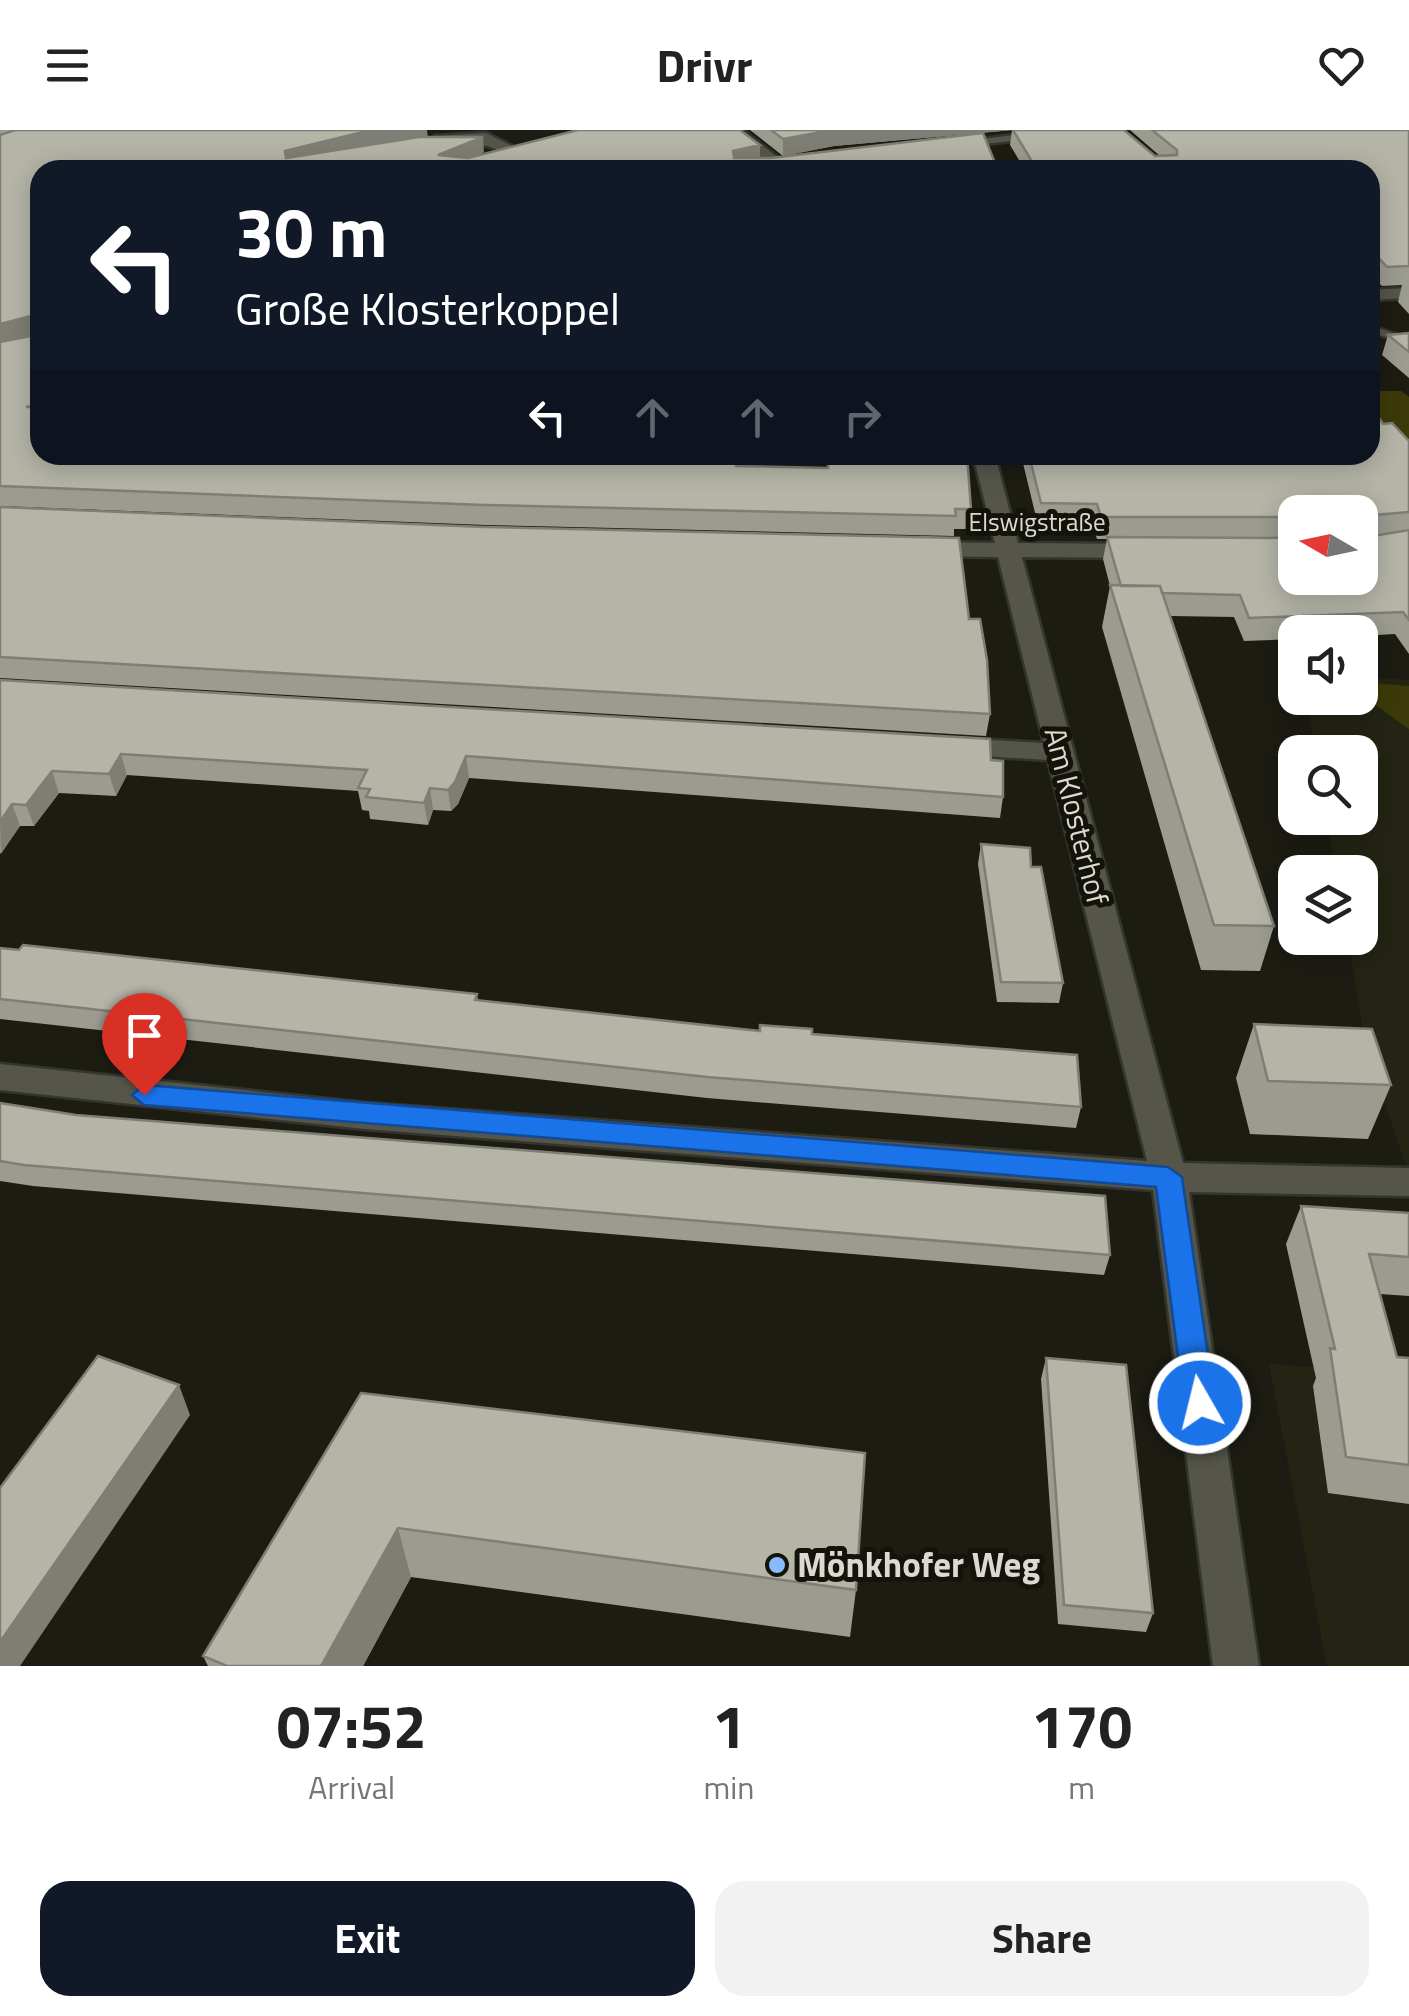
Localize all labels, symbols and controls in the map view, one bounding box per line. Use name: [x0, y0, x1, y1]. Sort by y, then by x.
text: Drivr: [656, 31, 753, 99]
icon: menu: [40, 38, 95, 93]
icon: heart: [1314, 38, 1369, 93]
text: 30 m: [235, 178, 388, 284]
icon: left: [70, 200, 200, 330]
text: Große Klosterkoppel: [235, 274, 620, 342]
icon: left: [520, 390, 575, 445]
icon: ahead: [625, 390, 680, 445]
icon: ahead: [730, 390, 785, 445]
icon: right: [835, 390, 890, 445]
north arrow: [1278, 495, 1378, 595]
map controls: [1278, 495, 1378, 955]
street label: Elswigstraße: [968, 503, 1106, 541]
button: sound: [1278, 615, 1378, 715]
street label: Am Klosterhof: [1033, 722, 1121, 909]
button: search: [1278, 735, 1378, 835]
button: layers: [1278, 855, 1378, 955]
pin: [102, 993, 187, 1096]
icon: arrive: [117, 1008, 172, 1063]
position arrow: [1148, 1351, 1252, 1455]
place label: Mönkhofer Weg: [797, 1537, 1040, 1591]
marker: Mönkhofer Weg: [766, 1554, 788, 1576]
text: 07:52: [277, 1680, 427, 1771]
text: 1: [712, 1680, 746, 1771]
text: 170: [1031, 1680, 1132, 1771]
text: Arrival: [308, 1763, 395, 1811]
text: min: [703, 1763, 754, 1811]
text: m: [1068, 1763, 1095, 1811]
button: Exit: [40, 1881, 695, 1996]
button: Share: [715, 1881, 1369, 1996]

